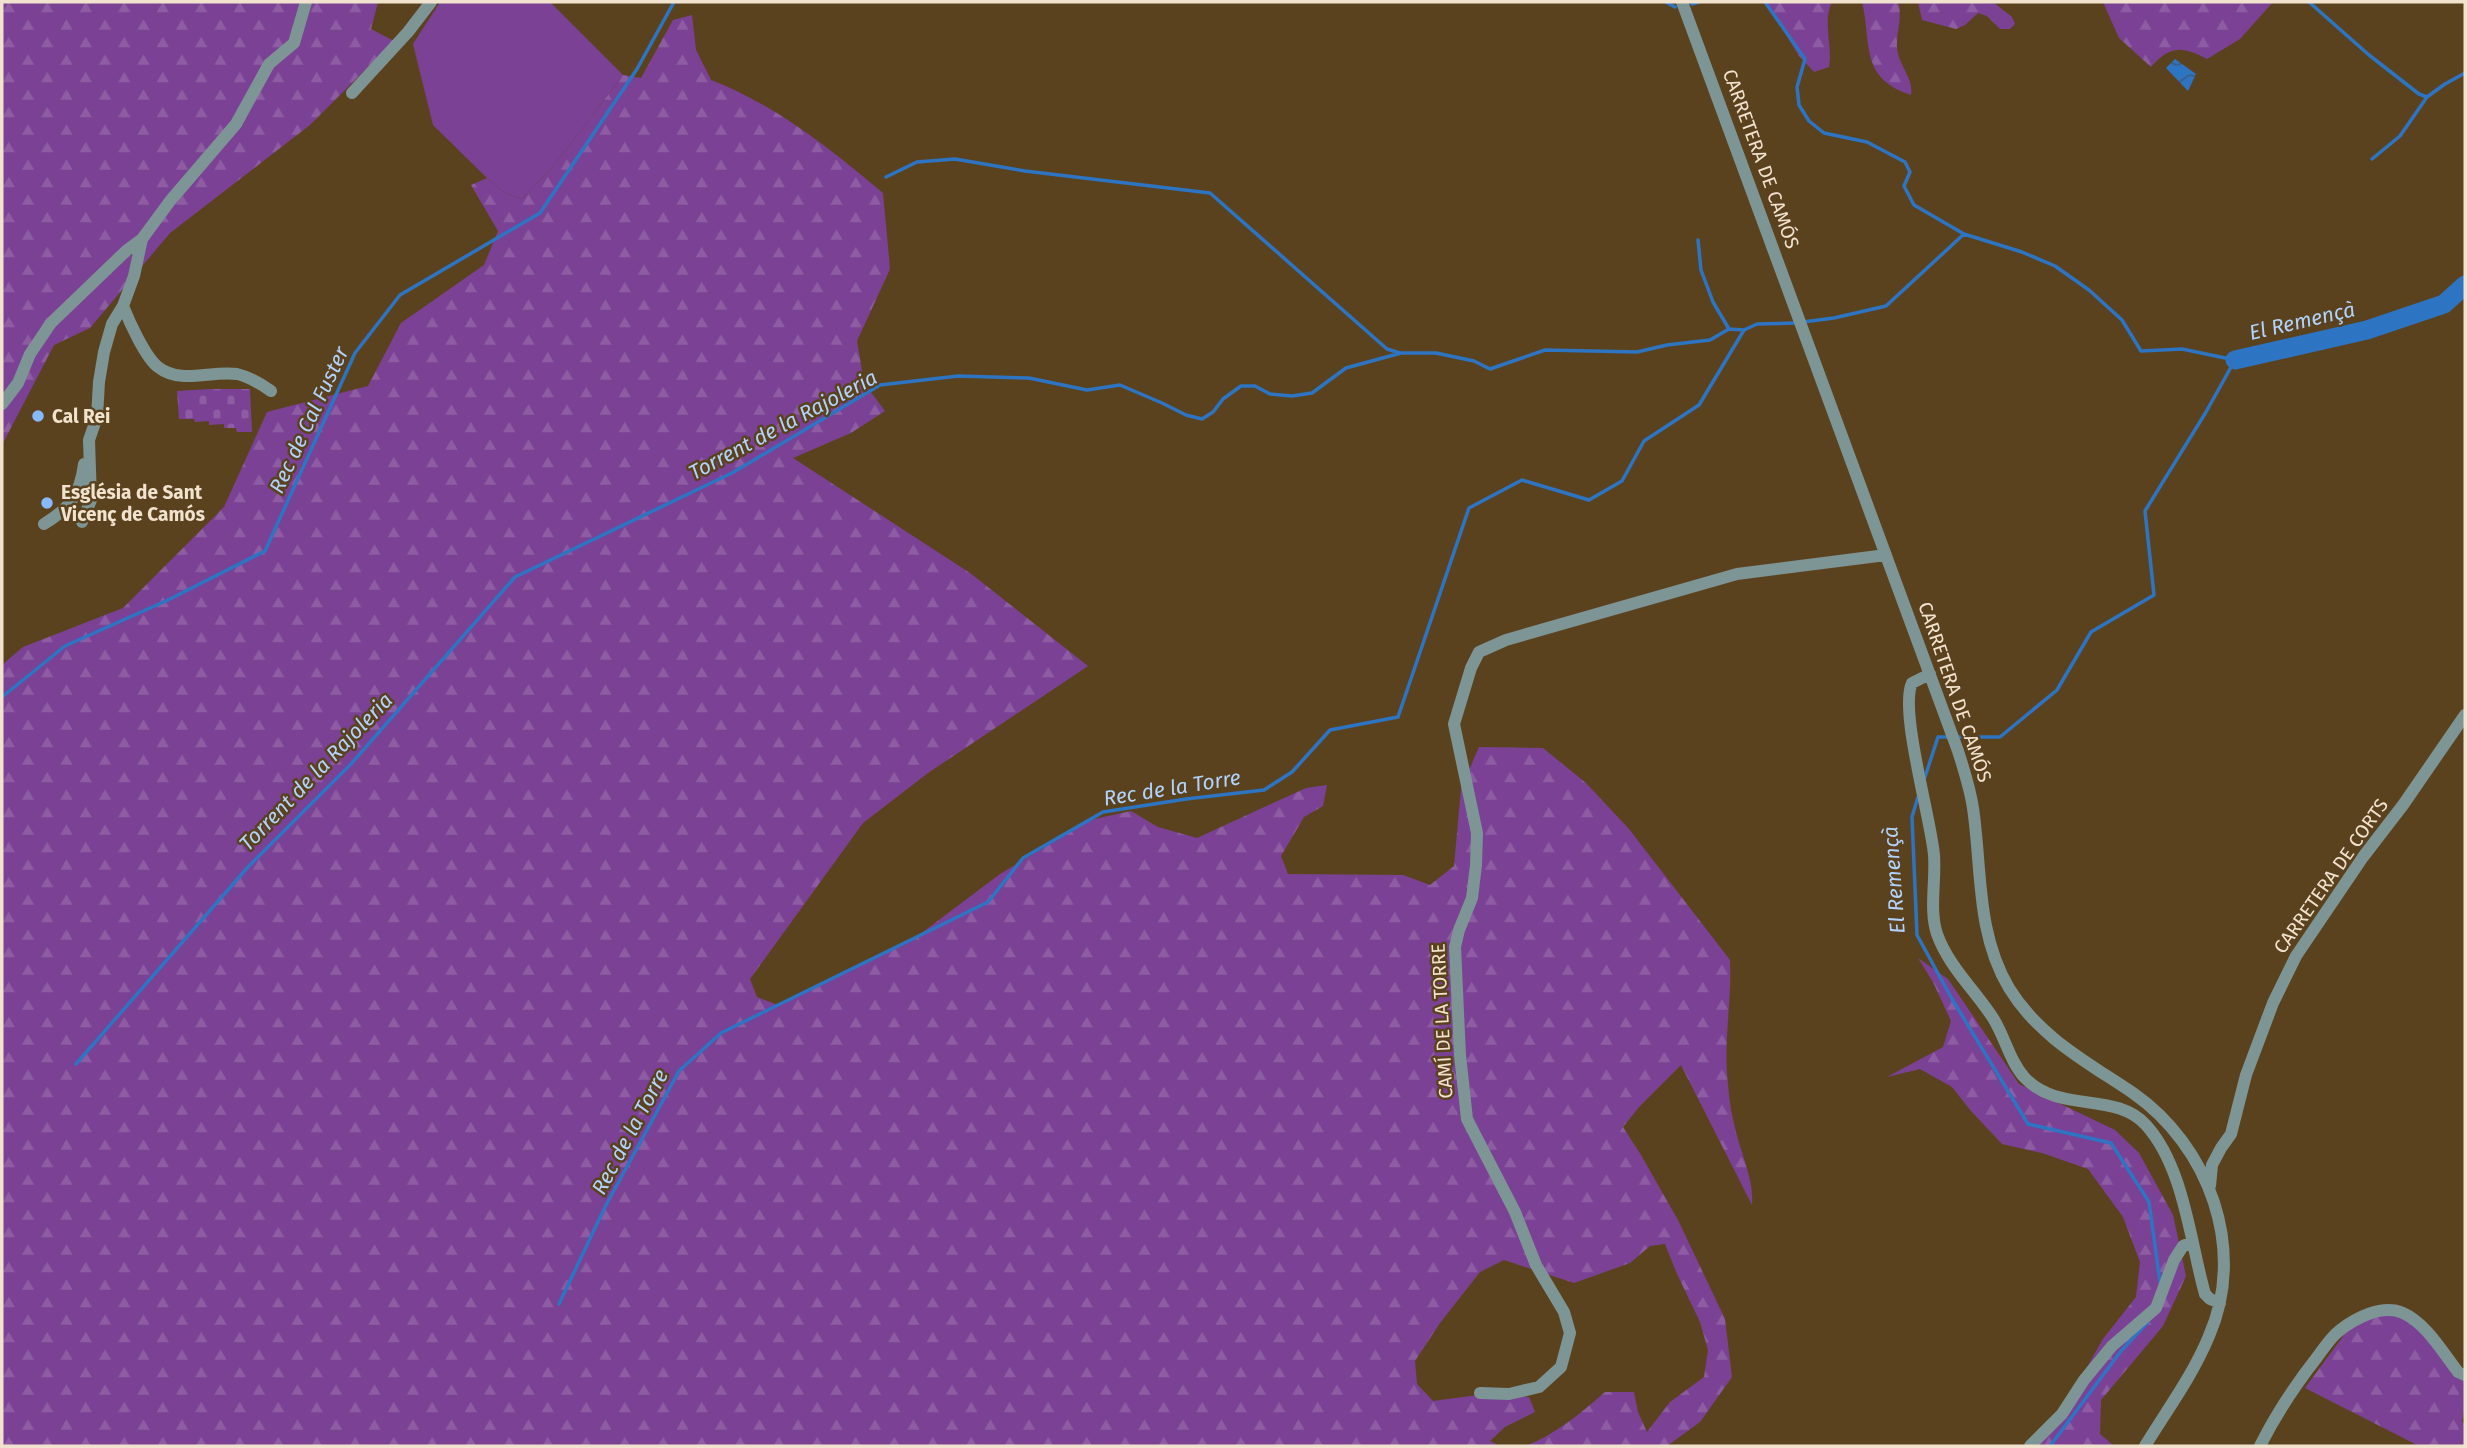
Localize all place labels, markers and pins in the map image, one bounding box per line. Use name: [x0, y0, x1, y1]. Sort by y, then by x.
place label: Cal Rei: [52, 405, 110, 428]
marker: Cal Rei: [30, 408, 46, 424]
place label: Església de Sant Vicenç de Camós: [60, 481, 205, 526]
marker: Església de Sant Vicenç de Camós: [39, 495, 55, 511]

